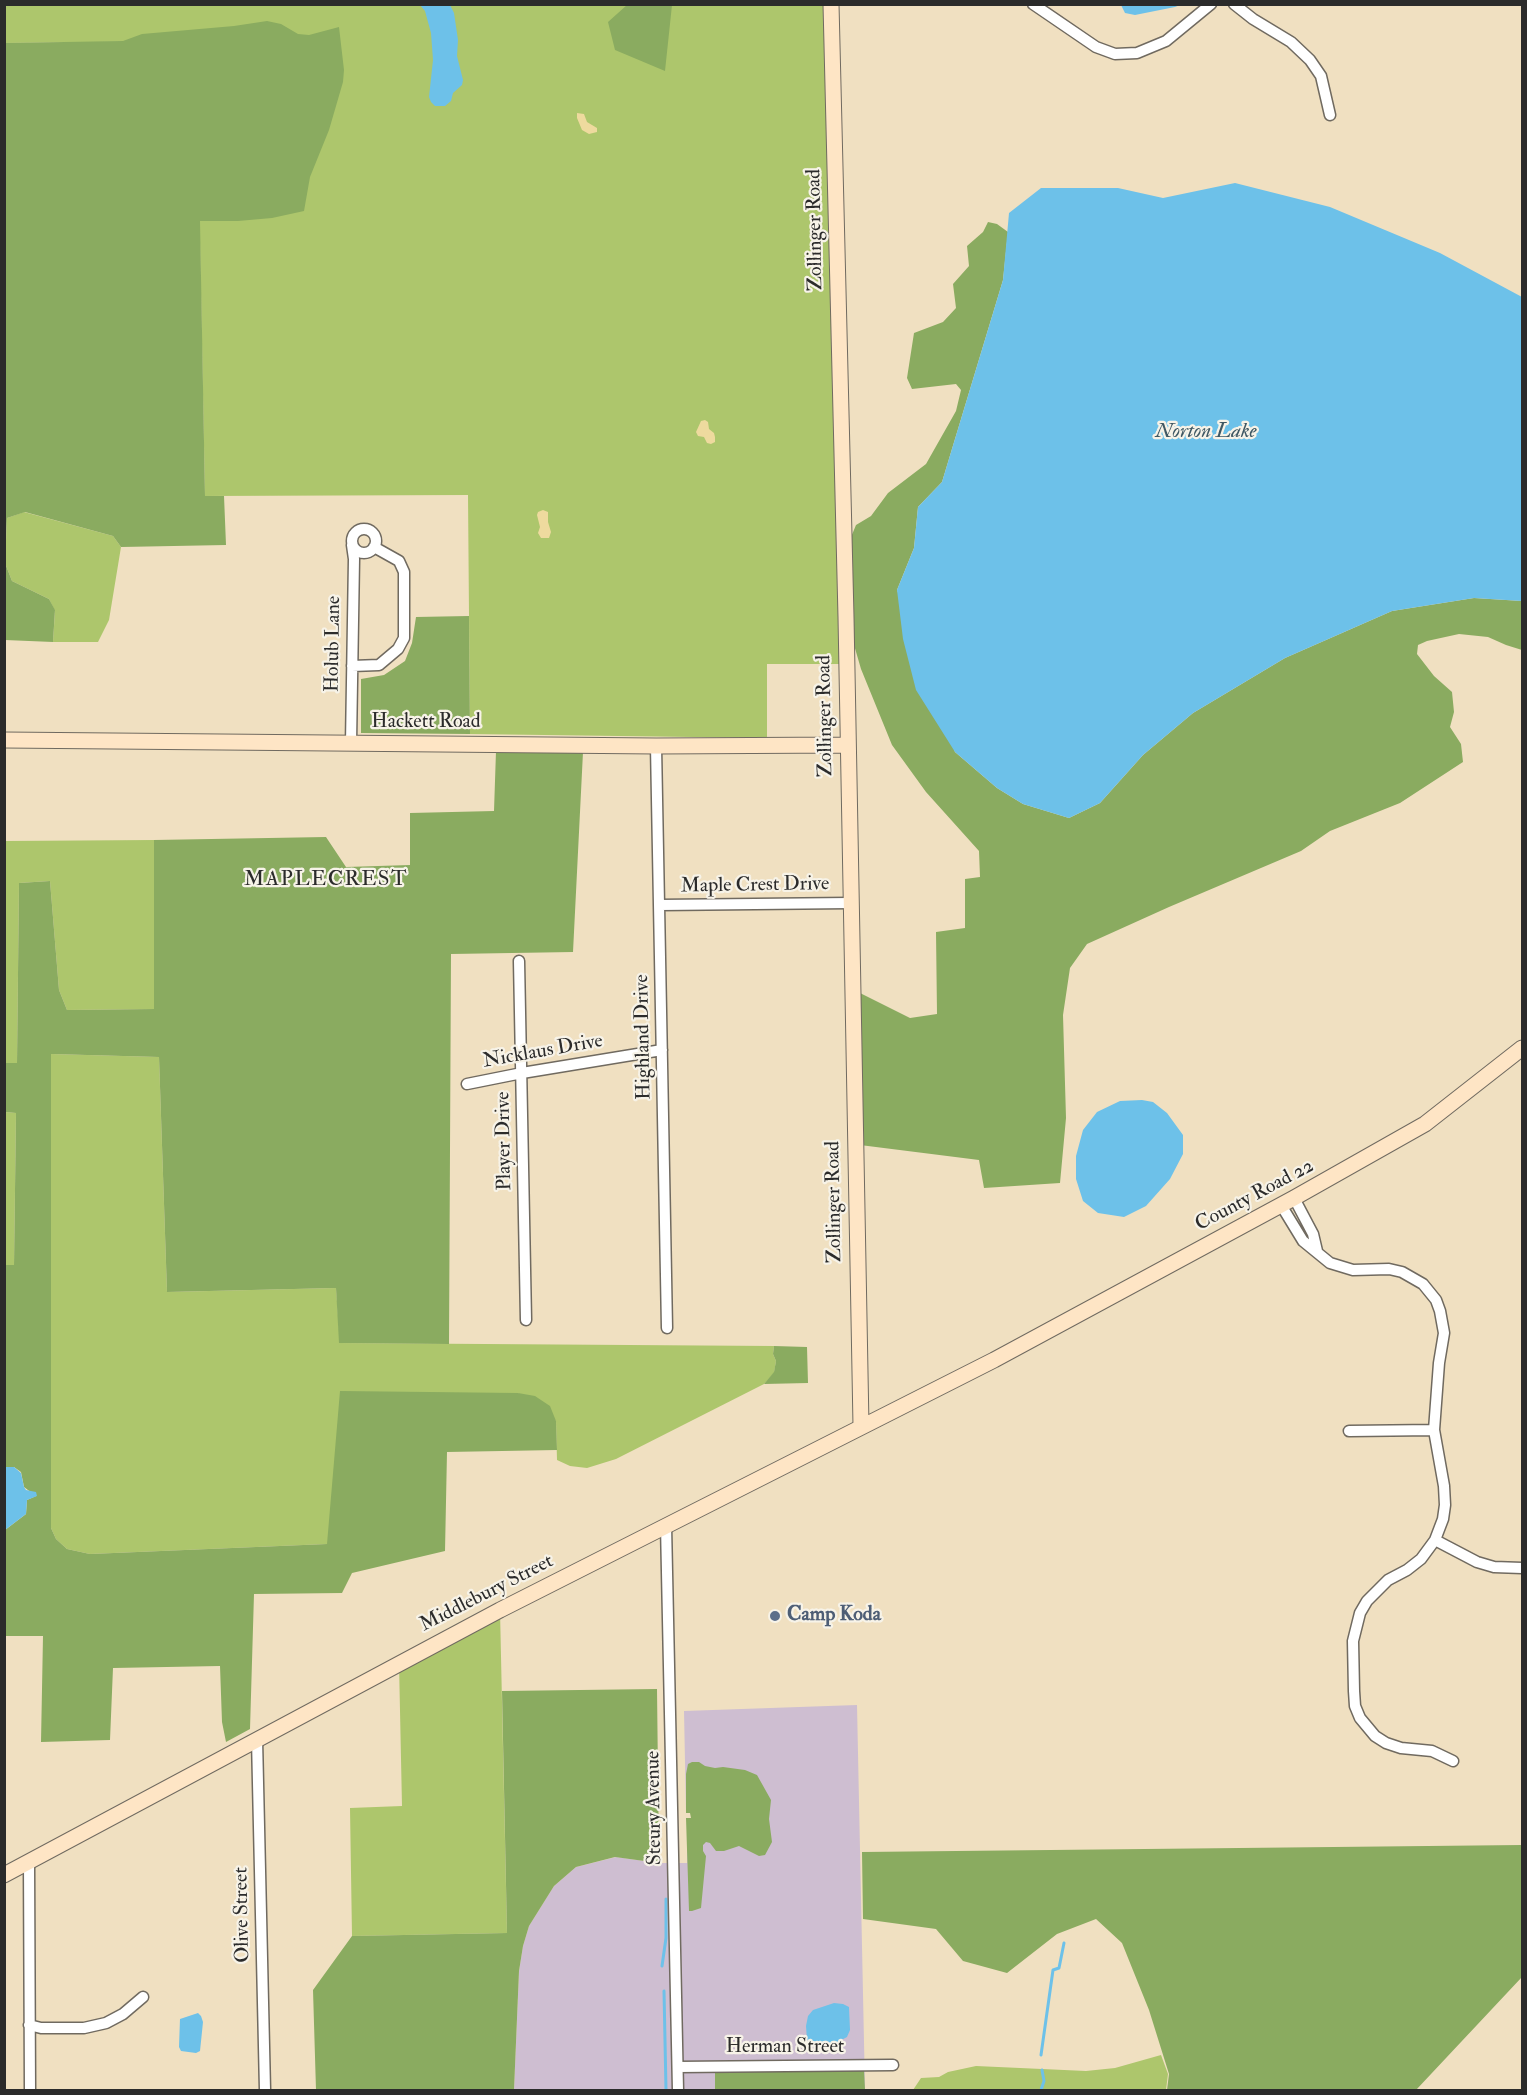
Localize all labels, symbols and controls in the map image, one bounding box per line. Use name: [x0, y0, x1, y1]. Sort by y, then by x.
street label: Zollinger Road: [803, 169, 829, 291]
water label: Norton Lake: [1155, 419, 1257, 445]
street label: Holub Lane: [321, 596, 347, 692]
street label: Zollinger Road: [813, 655, 839, 777]
street label: Hackett Road: [371, 711, 481, 735]
district label: MAPLECREST: [244, 867, 408, 893]
street label: Maple Crest Drive: [681, 873, 829, 899]
street label: Highland Drive: [631, 974, 657, 1100]
street label: Nicklaus Drive: [481, 1030, 605, 1074]
street label: Player Drive: [492, 1091, 518, 1191]
street label: Zollinger Road: [822, 1141, 848, 1263]
street label: County Road 22: [1192, 1155, 1318, 1237]
street label: Middlebury Street: [416, 1550, 558, 1638]
place label: Camp Koda: [787, 1604, 881, 1628]
marker: Camp Koda: [768, 1609, 782, 1623]
street label: Steury Avenue: [642, 1750, 668, 1866]
street label: Olive Street: [230, 1867, 256, 1963]
street label: Herman Street: [726, 2036, 844, 2060]

